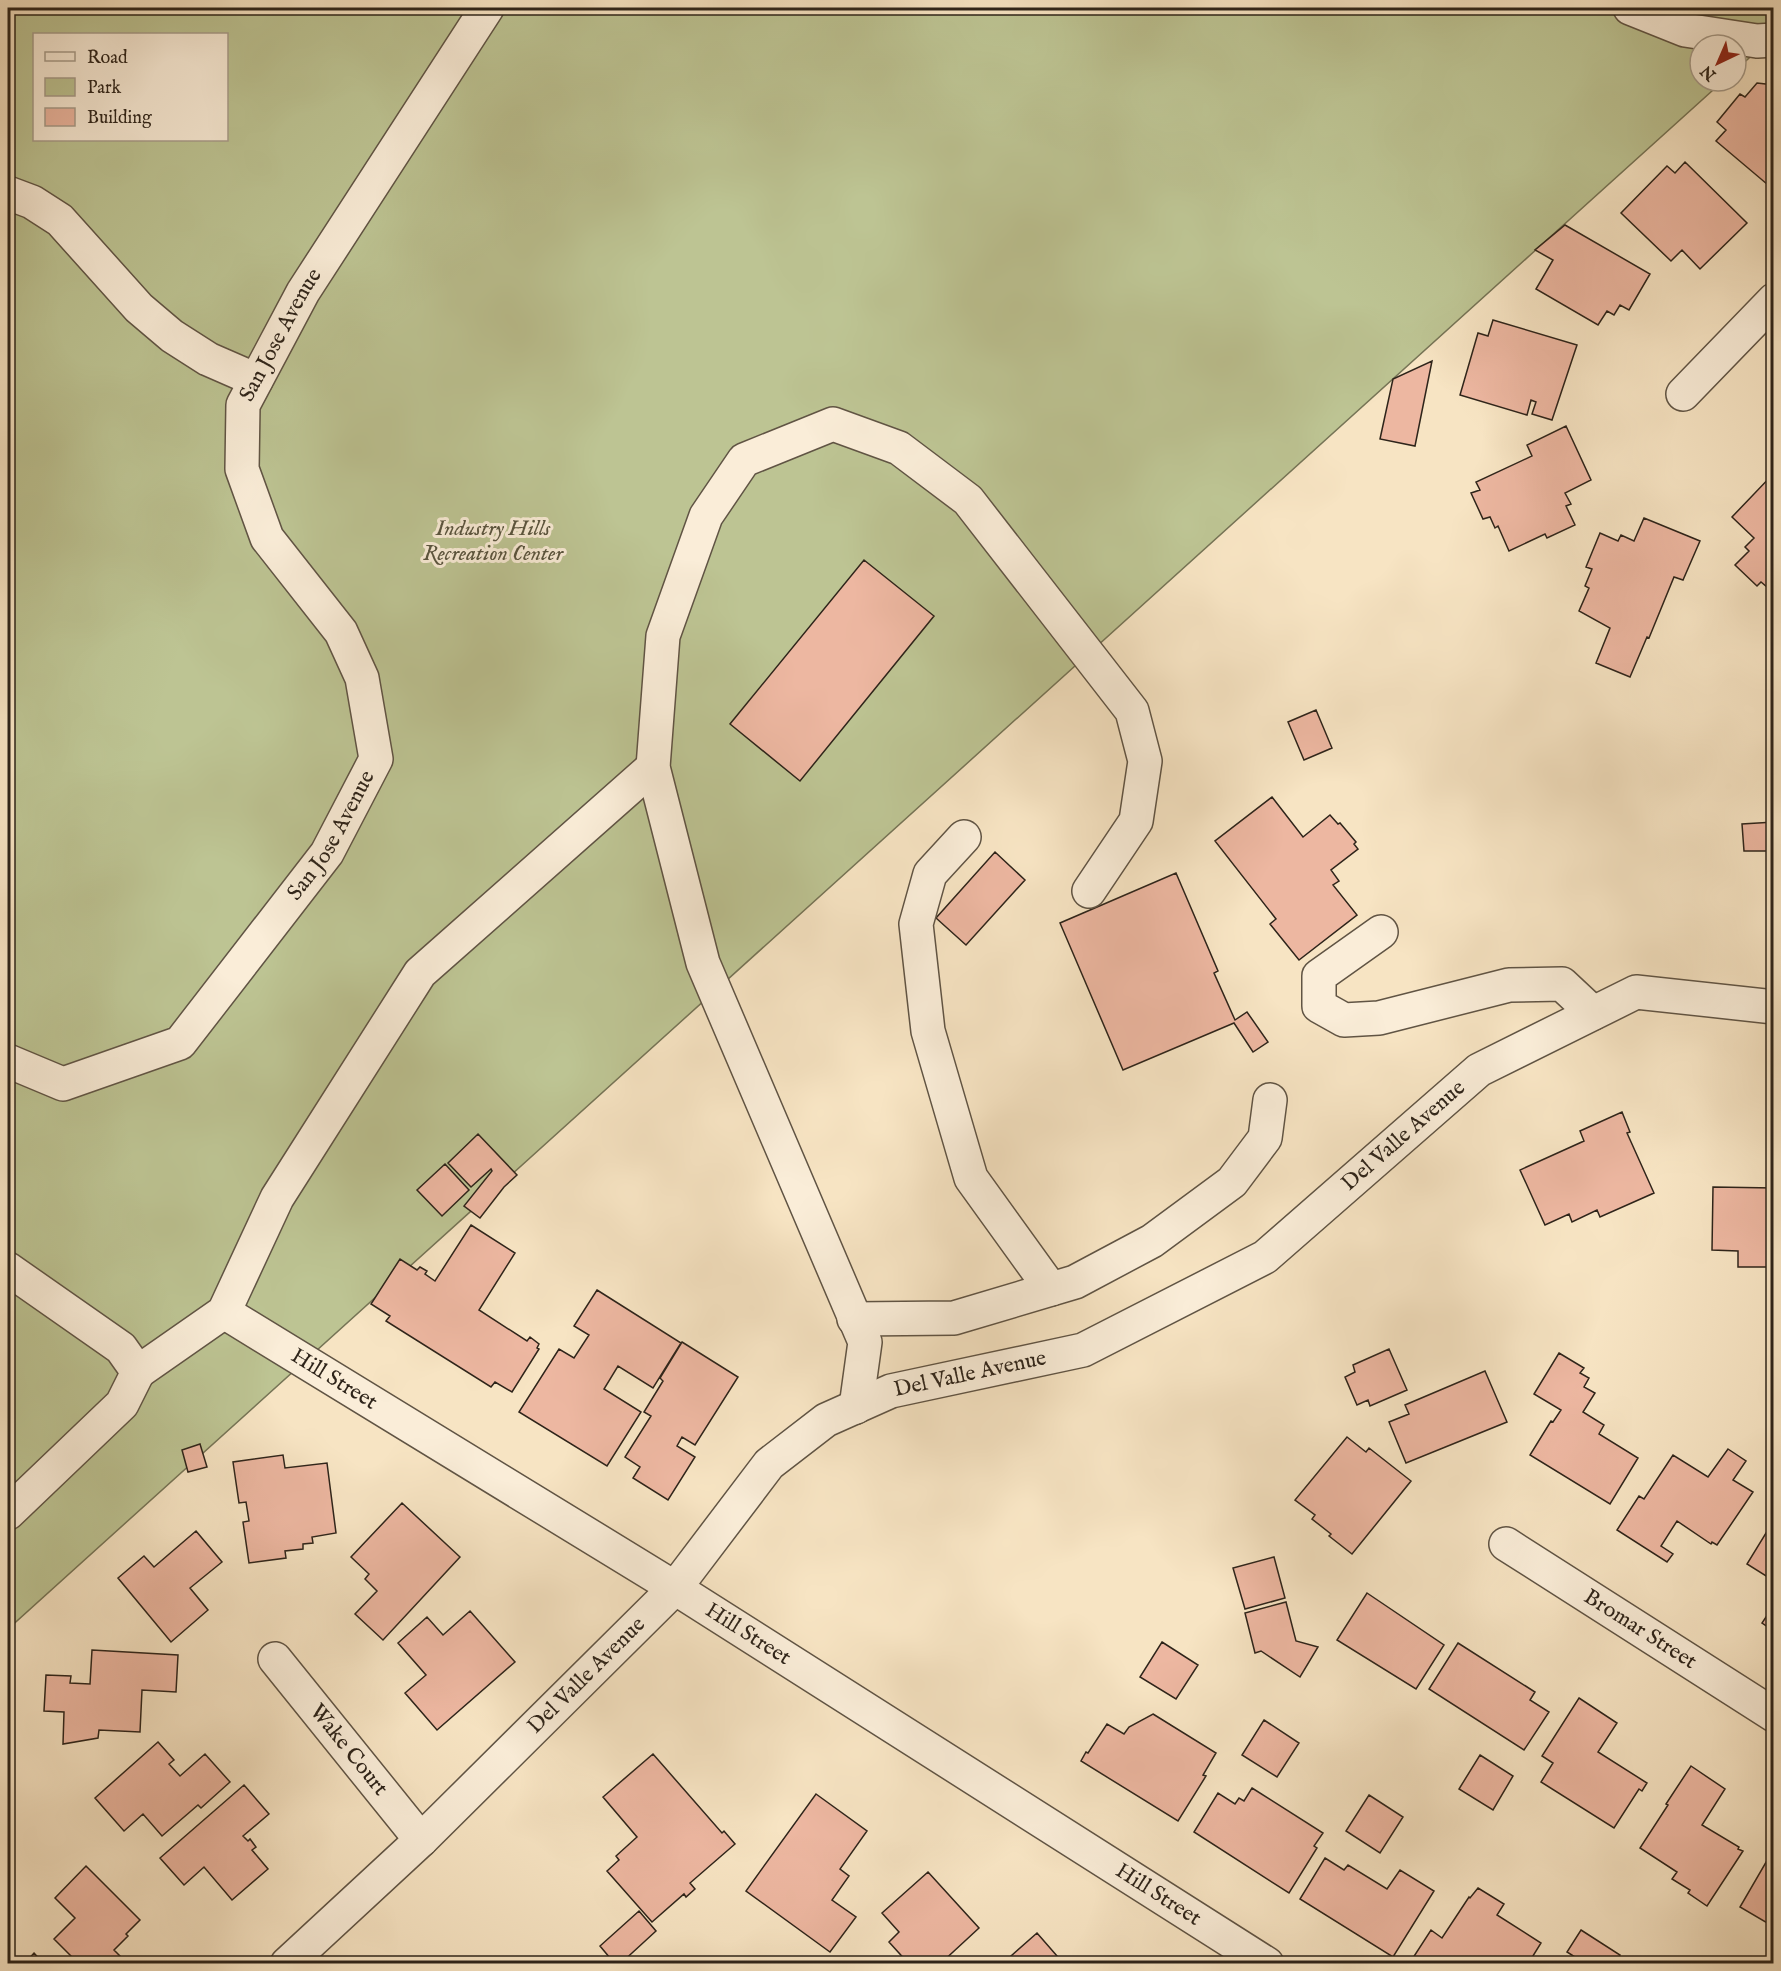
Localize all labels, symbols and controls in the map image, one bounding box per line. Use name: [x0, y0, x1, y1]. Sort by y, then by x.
legend: [33, 33, 228, 141]
north arrow: [1688, 33, 1748, 93]
text: Road: [87, 47, 128, 70]
text: N: [1697, 60, 1722, 85]
text: Park: [87, 77, 122, 100]
text: Building: [87, 107, 152, 130]
street label: San Jose Avenue: [233, 263, 328, 407]
park label: Industry Hills Recreation Center: [423, 515, 564, 568]
street label: San Jose Avenue: [281, 766, 381, 906]
street label: Del Valle Avenue: [1336, 1074, 1471, 1197]
street label: Hill Street: [286, 1342, 383, 1417]
street label: Del Valle Avenue: [891, 1344, 1049, 1404]
street label: Bromar Street: [1578, 1583, 1702, 1676]
street label: Hill Street: [700, 1597, 796, 1672]
street label: Del Valle Avenue: [522, 1611, 652, 1740]
street label: Wake Court: [303, 1698, 394, 1802]
street label: Hill Street: [1110, 1857, 1207, 1933]

